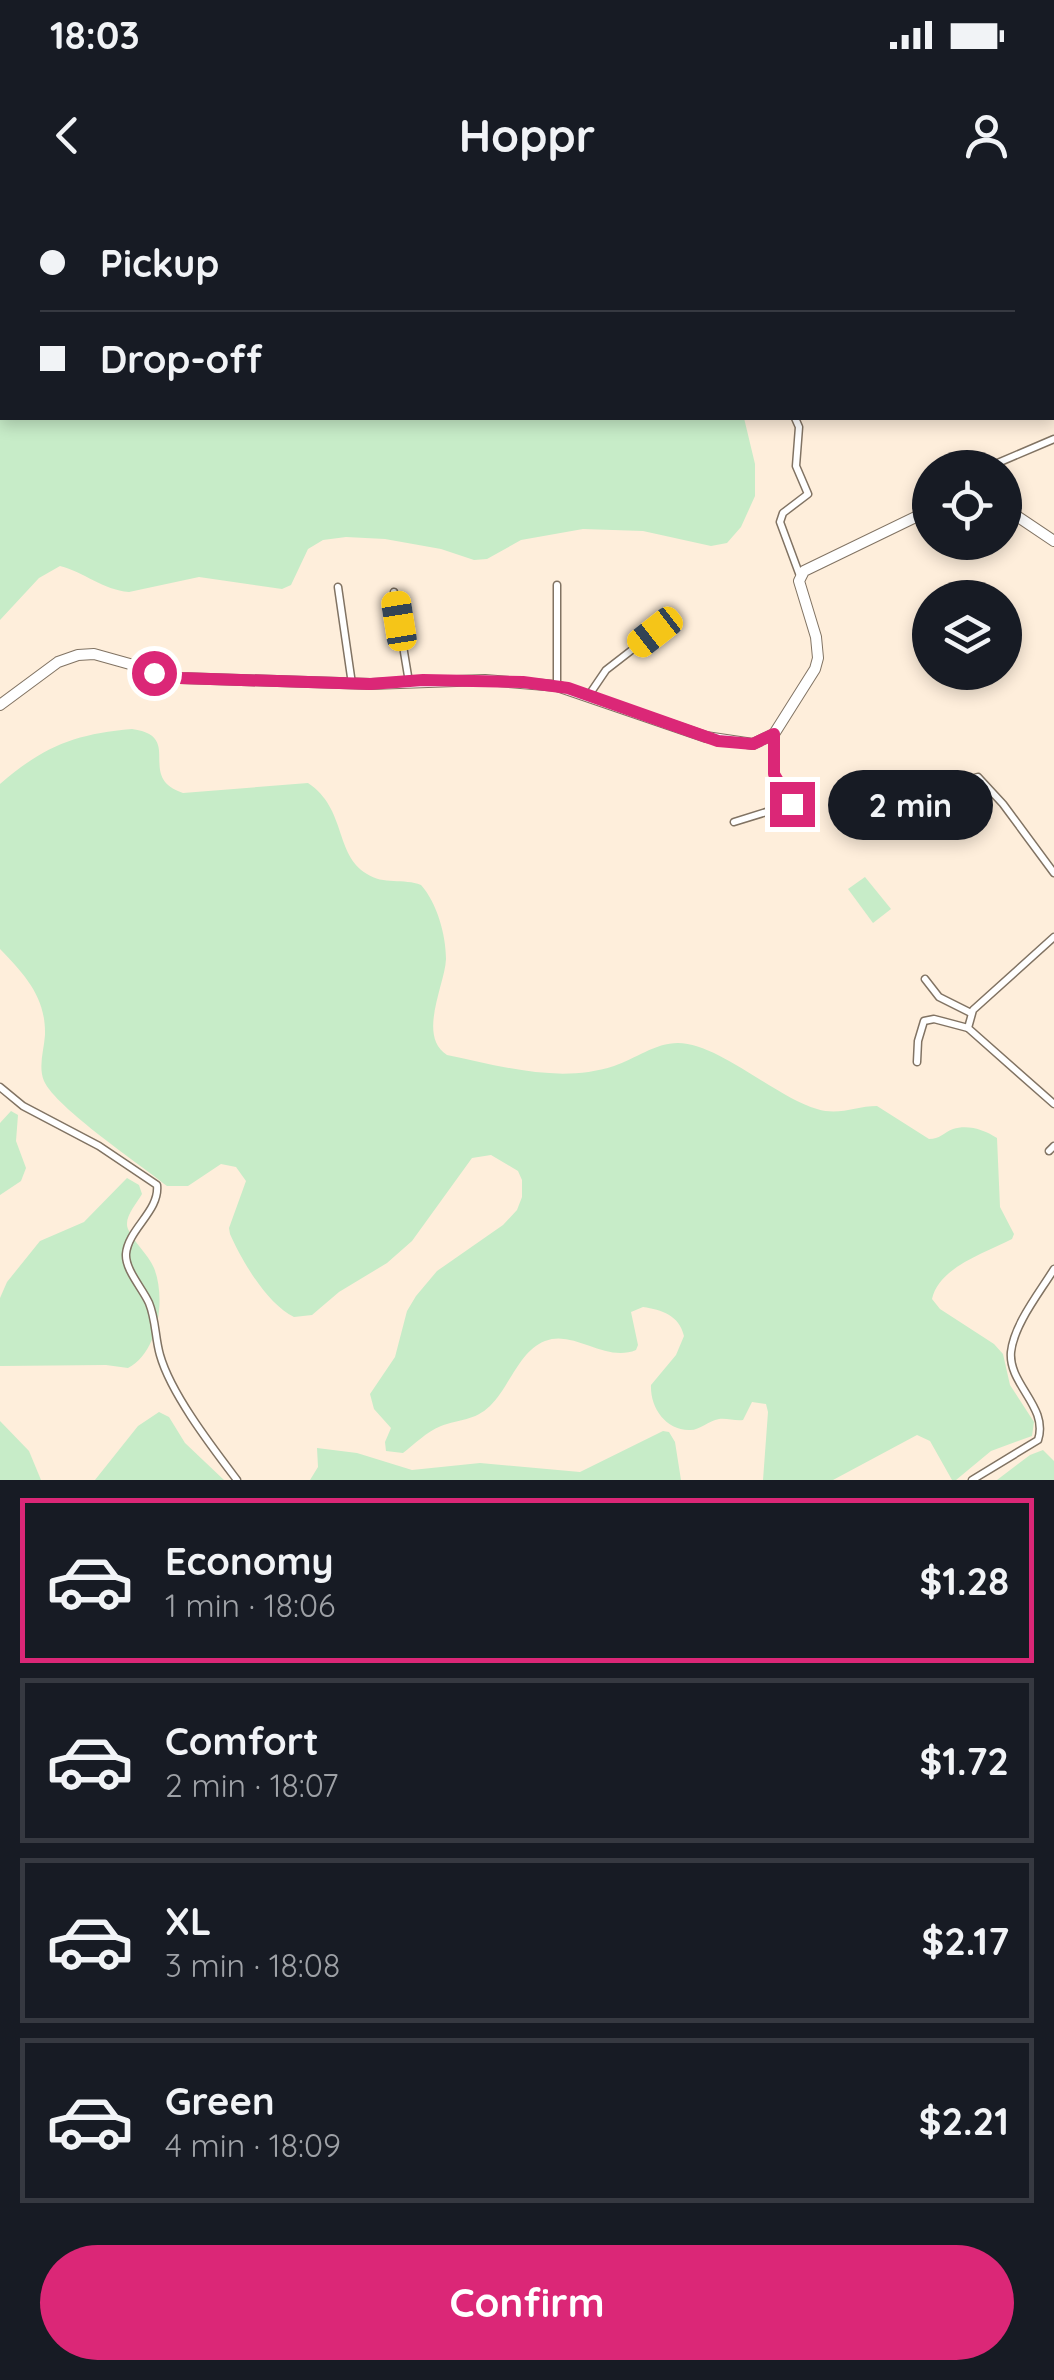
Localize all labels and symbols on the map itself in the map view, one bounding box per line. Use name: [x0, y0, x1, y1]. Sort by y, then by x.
car: [379, 589, 419, 653]
car: [622, 602, 688, 662]
route start: [132, 651, 177, 696]
callout: 2 min: [827, 769, 992, 839]
route end: [770, 782, 815, 827]

